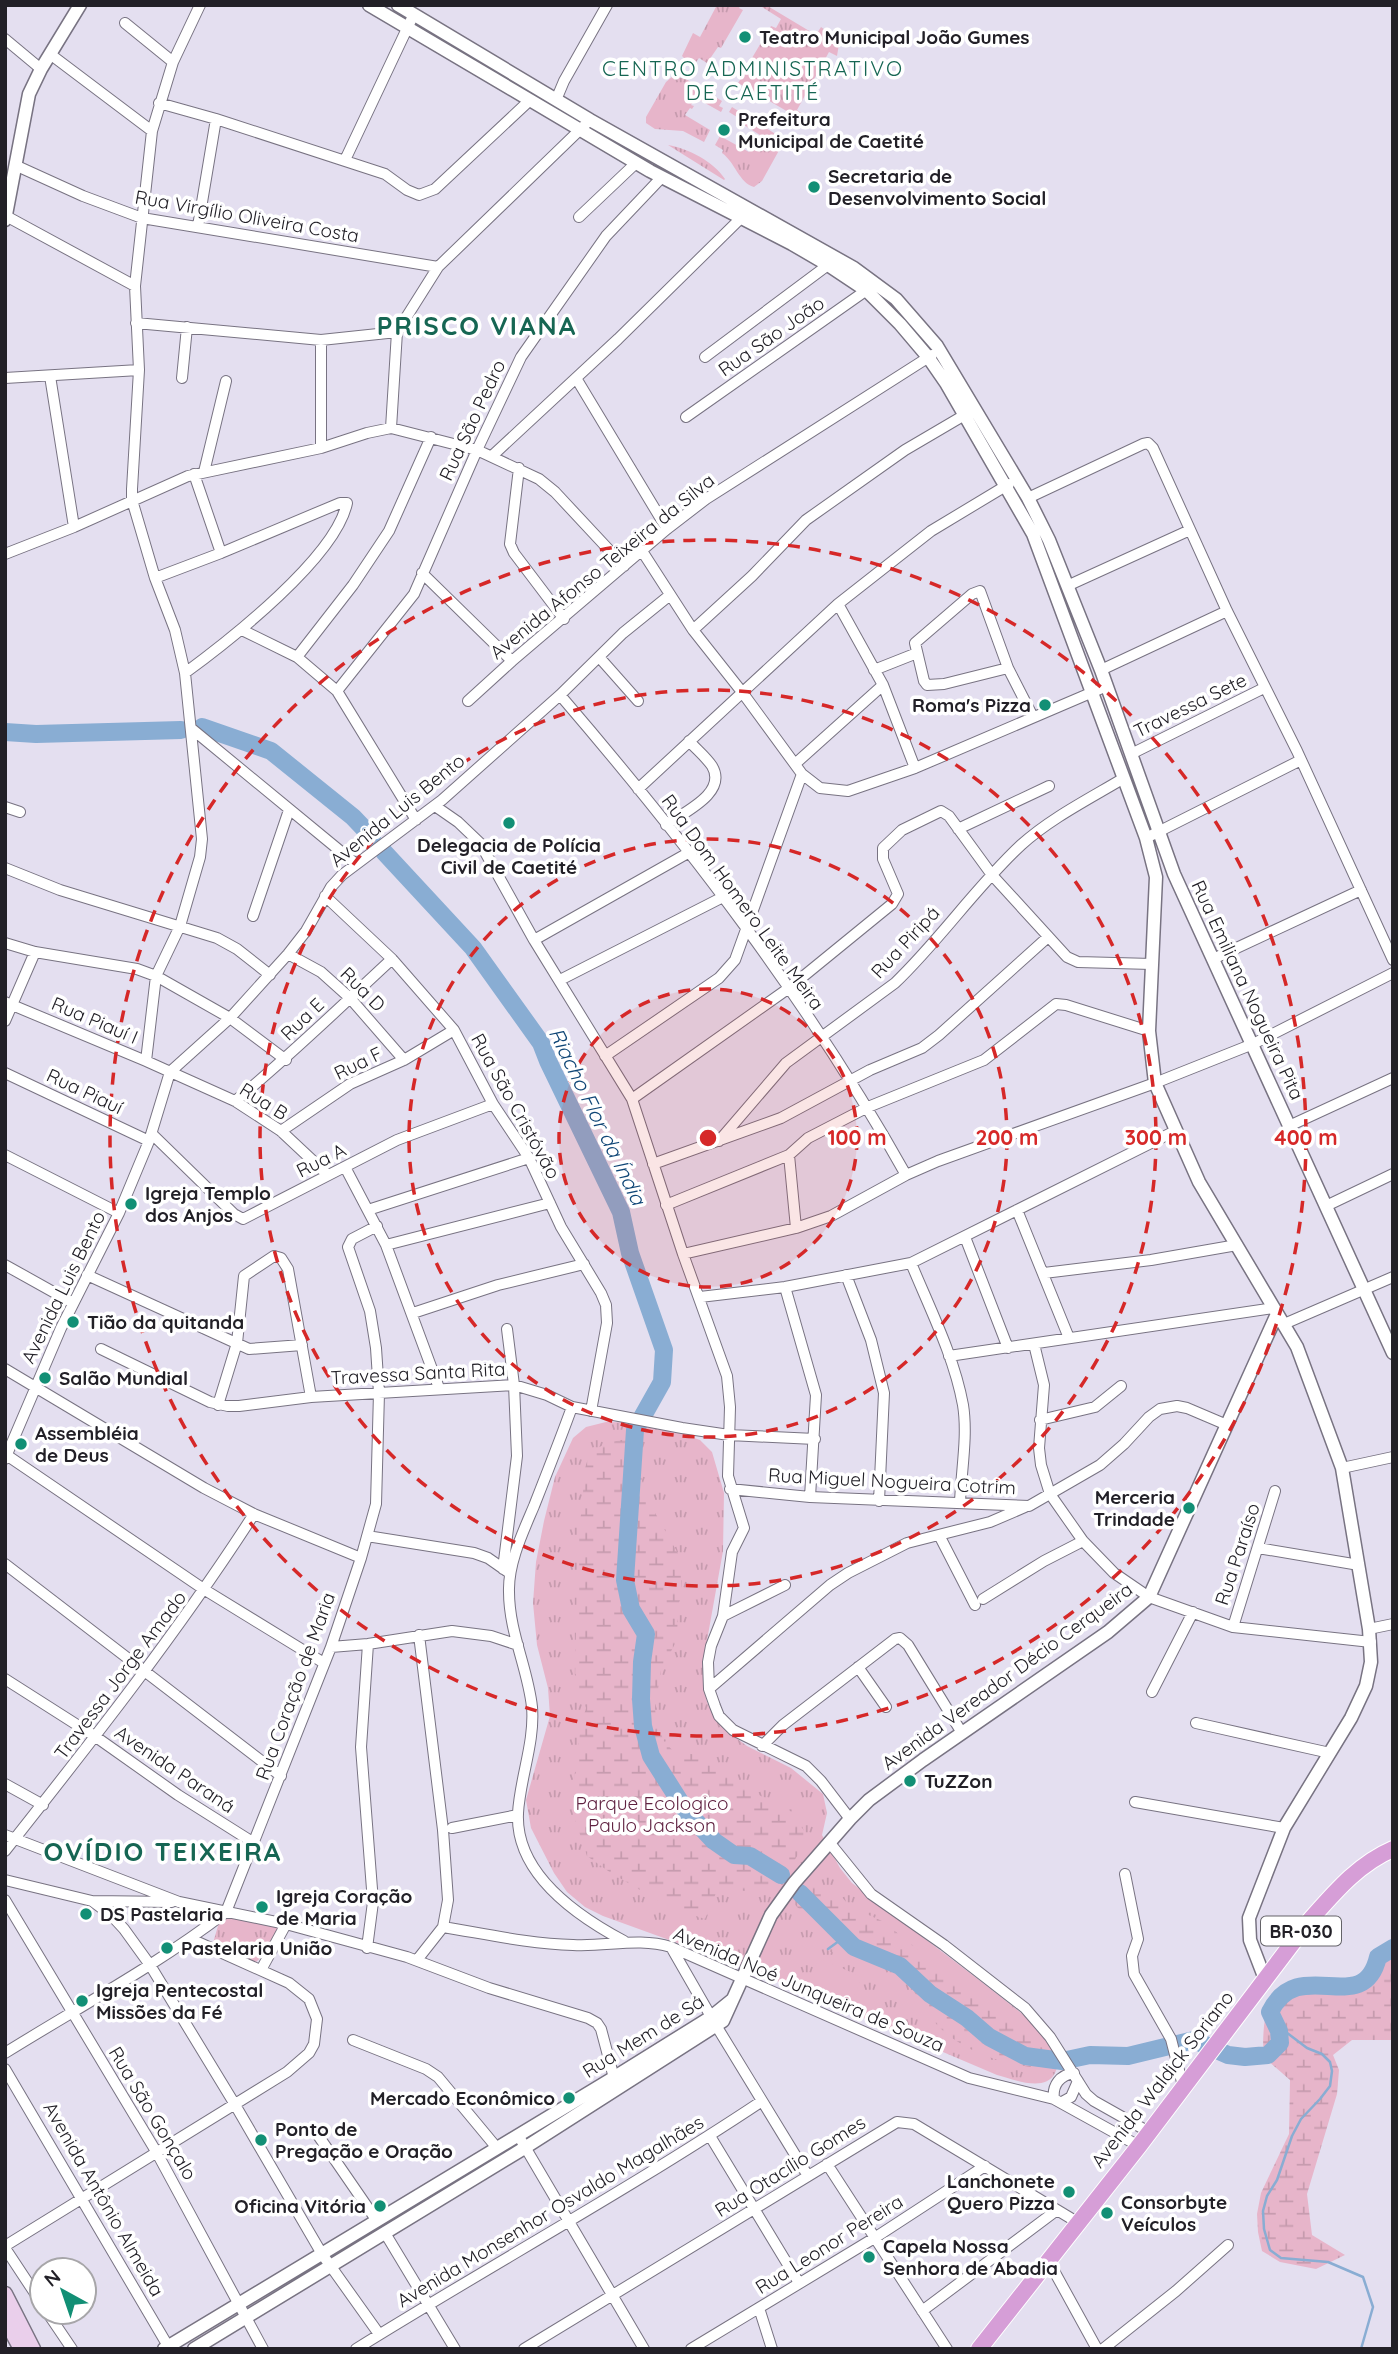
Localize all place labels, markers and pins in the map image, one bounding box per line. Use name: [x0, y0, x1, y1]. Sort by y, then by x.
place label: Teatro Municipal João Gumes: [759, 25, 1030, 49]
marker: Teatro Municipal João Gumes: [737, 29, 753, 45]
place label: Prefeitura Municipal de Caetité: [738, 107, 924, 153]
marker: Prefeitura Municipal de Caetité: [716, 122, 732, 138]
place label: Secretaria de Desenvolvimento Social: [828, 164, 1046, 210]
marker: Secretaria de Desenvolvimento Social: [806, 179, 822, 195]
place label: Roma's Pizza: [912, 693, 1031, 717]
marker: Roma's Pizza: [1037, 697, 1053, 713]
marker: Delegacia de Polícia Civil de Caetité: [501, 815, 517, 831]
place label: Delegacia de Polícia Civil de Caetité: [417, 833, 601, 879]
centre of rings: [696, 1126, 720, 1150]
place label: Igreja Templo dos Anjos: [145, 1181, 271, 1227]
marker: Igreja Templo dos Anjos: [123, 1196, 139, 1212]
place label: Tião da quitanda: [87, 1310, 244, 1334]
marker: Tião da quitanda: [65, 1314, 81, 1330]
place label: Salão Mundial: [59, 1366, 188, 1390]
marker: Salão Mundial: [37, 1370, 53, 1386]
place label: Assembléia de Deus: [35, 1421, 139, 1467]
marker: Assembléia de Deus: [13, 1436, 29, 1452]
place label: Merceria Trindade: [1093, 1485, 1175, 1531]
marker: Merceria Trindade: [1181, 1500, 1197, 1516]
place label: TuZZon: [924, 1769, 992, 1793]
marker: TuZZon: [902, 1773, 918, 1789]
place label: Igreja Coração de Maria: [276, 1884, 412, 1930]
marker: Igreja Coração de Maria: [254, 1899, 270, 1915]
place label: DS Pastelaria: [100, 1902, 223, 1926]
marker: DS Pastelaria: [78, 1906, 94, 1922]
place label: Pastelaria União: [181, 1936, 333, 1960]
marker: Pastelaria União: [159, 1940, 175, 1956]
place label: Igreja Pentecostal Missões da Fé: [96, 1978, 263, 2024]
marker: Igreja Pentecostal Missões da Fé: [74, 1993, 90, 2009]
place label: Mercado Econômico: [370, 2086, 555, 2110]
marker: Mercado Econômico: [561, 2090, 577, 2106]
place label: Ponto de Pregação e Oração: [275, 2117, 453, 2163]
marker: Ponto de Pregação e Oração: [253, 2132, 269, 2148]
place label: Lanchonete Quero Pizza: [947, 2169, 1055, 2215]
marker: Lanchonete Quero Pizza: [1061, 2184, 1077, 2200]
place label: Consorbyte Veículos: [1121, 2190, 1227, 2236]
place label: Oficina Vitória: [234, 2194, 366, 2218]
marker: Oficina Vitória: [372, 2198, 388, 2214]
marker: Consorbyte Veículos: [1099, 2205, 1115, 2221]
place label: Capela Nossa Senhora de Abadia: [883, 2234, 1058, 2280]
marker: Capela Nossa Senhora de Abadia: [861, 2249, 877, 2265]

